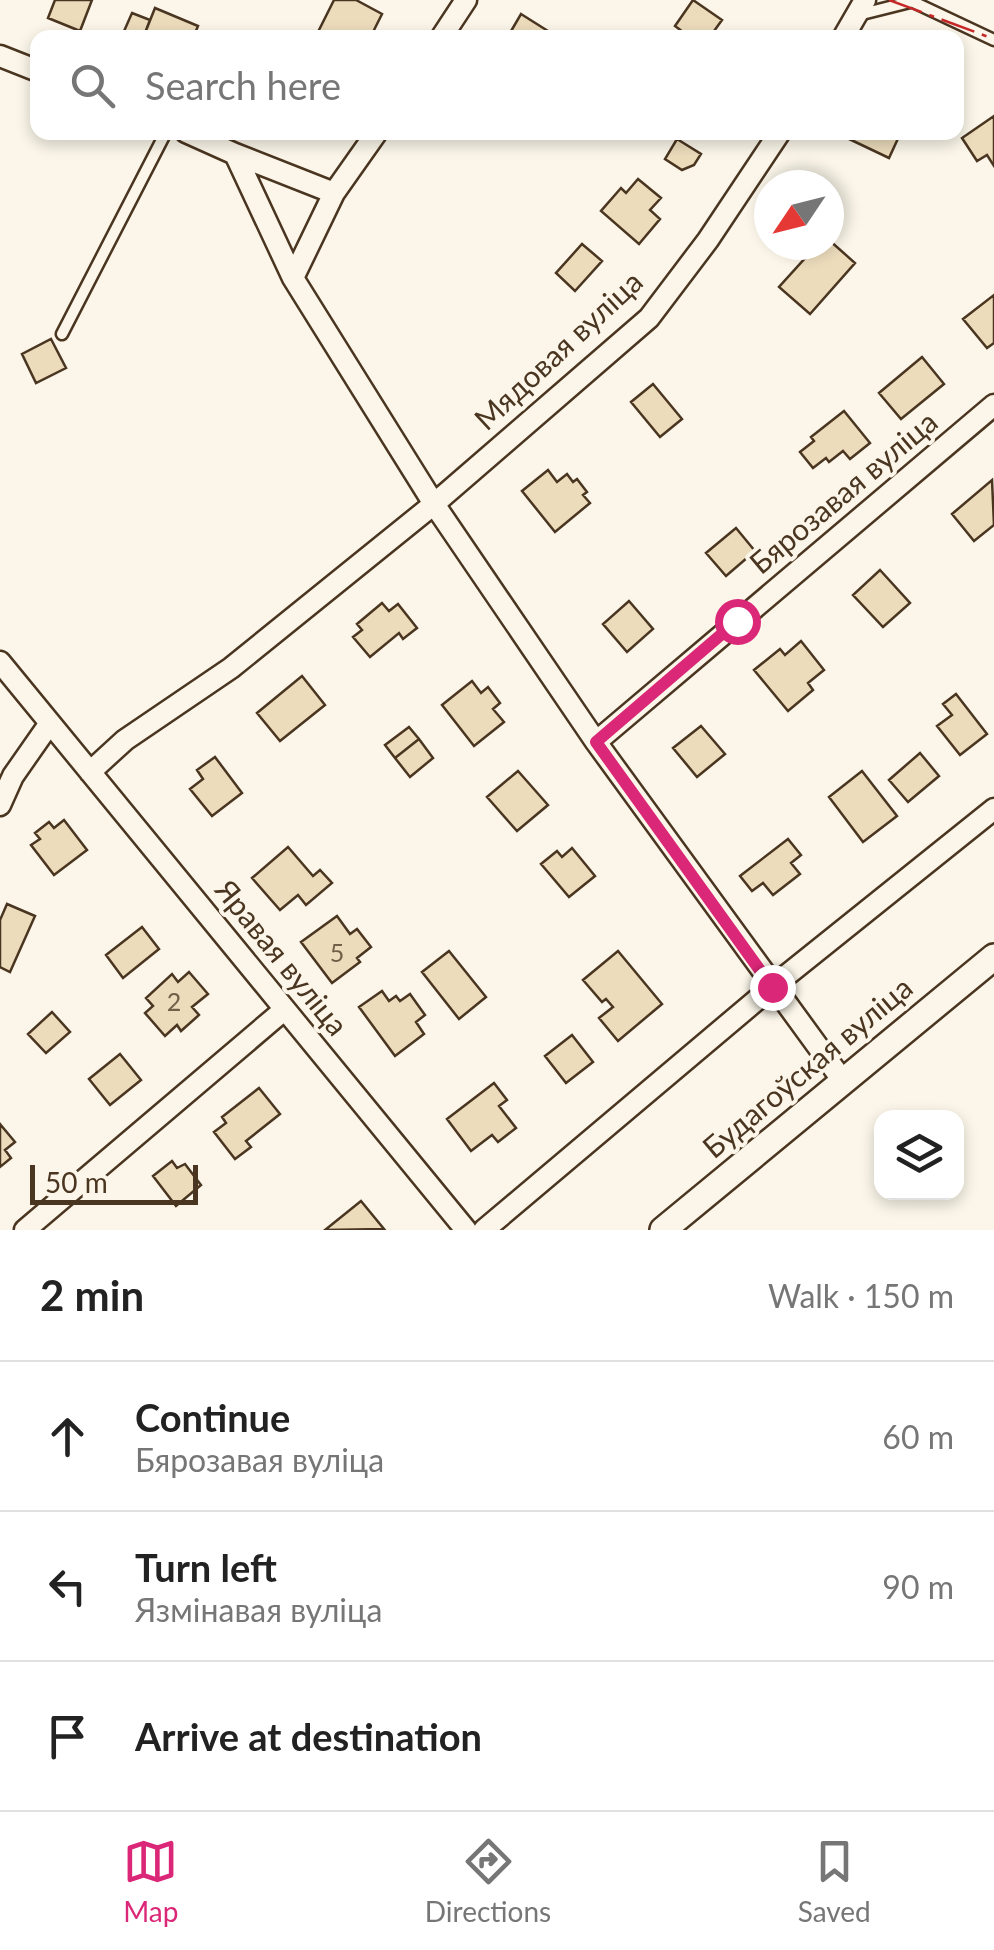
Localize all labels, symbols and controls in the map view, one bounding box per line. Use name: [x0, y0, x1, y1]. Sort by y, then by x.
search box: [30, 30, 964, 140]
icon: search: [65, 58, 120, 113]
text: Search here: [145, 62, 341, 108]
north arrow: [754, 170, 844, 260]
street label: Мядовая вуліца: [466, 263, 649, 436]
street label: Бярозавая вуліца: [742, 403, 944, 580]
route start: [715, 599, 761, 645]
street label: Яравая вуліца: [208, 871, 356, 1042]
house number: 5: [330, 937, 344, 967]
route end: [750, 965, 796, 1011]
street label: Будагоўская вуліца: [695, 968, 919, 1165]
house number: 2: [167, 986, 181, 1016]
map controls: [874, 1110, 964, 1200]
button: layers: [874, 1110, 964, 1200]
scale bar: [30, 1160, 198, 1204]
text: 50 m: [45, 1165, 108, 1199]
text: 2 min: [40, 1270, 144, 1320]
text: Walk · 150 m: [768, 1276, 954, 1315]
text: Continue: [135, 1394, 290, 1440]
icon: ahead: [40, 1409, 95, 1464]
text: 60 m: [882, 1417, 954, 1456]
text: Бярозавая вуліца: [135, 1440, 384, 1479]
text: Turn left: [135, 1544, 277, 1590]
icon: left: [40, 1559, 95, 1614]
text: 90 m: [882, 1567, 954, 1606]
text: Язмінавая вуліца: [135, 1590, 382, 1629]
icon: arrive: [40, 1709, 95, 1764]
text: Arrive at destination: [135, 1713, 482, 1759]
tab: Map: [123, 1834, 178, 1928]
tab: Directions: [425, 1834, 551, 1928]
tab: Saved: [798, 1834, 871, 1928]

